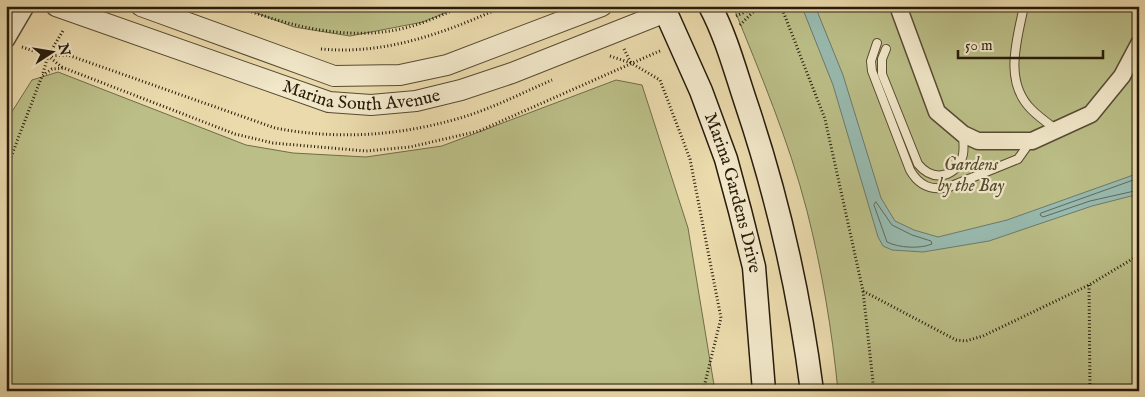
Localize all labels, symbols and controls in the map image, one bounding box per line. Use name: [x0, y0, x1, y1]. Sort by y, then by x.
north arrow: [28, 28, 78, 78]
scale bar: [958, 28, 1102, 60]
text: 50 m: [965, 36, 993, 55]
text: N: [53, 41, 74, 57]
street label: Marina South Avenue: [279, 75, 443, 117]
street label: Marina Gardens Drive: [698, 110, 766, 274]
park label: Gardens by the Bay: [938, 154, 1004, 198]

